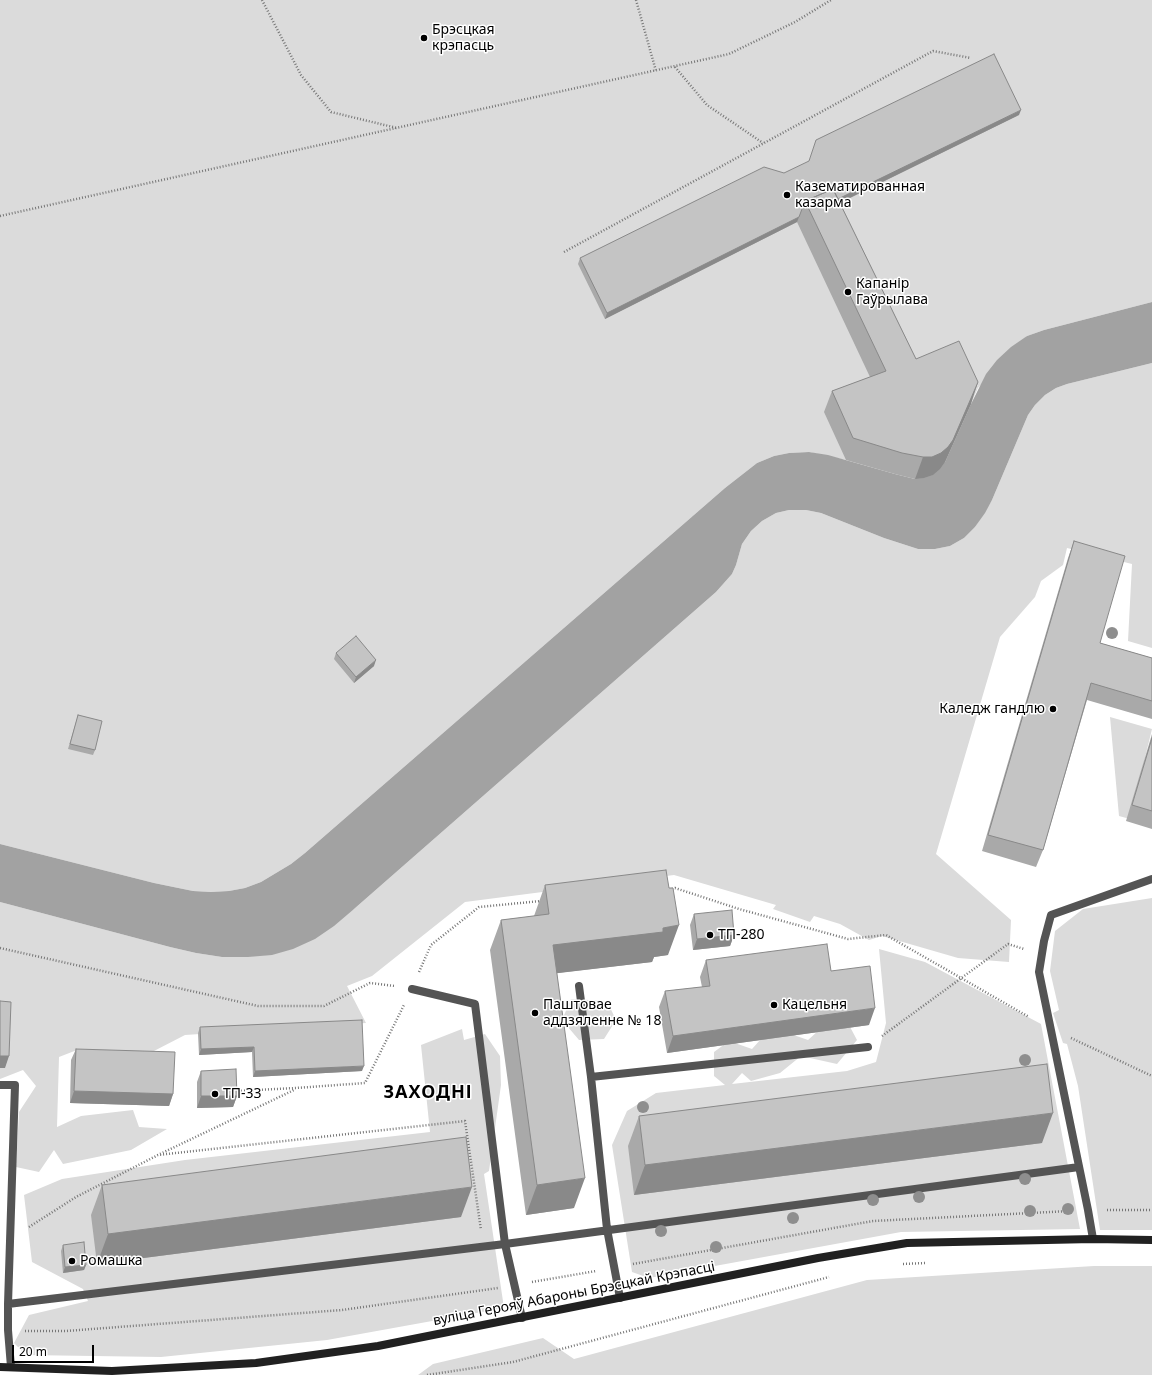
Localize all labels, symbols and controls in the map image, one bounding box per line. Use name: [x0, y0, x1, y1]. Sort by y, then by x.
place label: Брэсцкая крэпасць: [432, 22, 495, 54]
marker: Брэсцкая крэпасць: [419, 33, 429, 43]
place label: Казематированная казарма: [795, 179, 925, 212]
marker: Казематированная казарма: [782, 190, 792, 200]
place label: Капанір Гаўрылава: [856, 276, 928, 308]
marker: Капанір Гаўрылава: [843, 287, 853, 297]
place label: Каледж гандлю: [939, 701, 1045, 717]
marker: Каледж гандлю: [1048, 704, 1058, 714]
place label: ТП-280: [718, 927, 765, 943]
marker: ТП-280: [705, 930, 715, 940]
place label: Паштовае аддзяленне № 18: [543, 997, 661, 1030]
place label: Кацельня: [782, 997, 847, 1013]
marker: Кацельня: [769, 1000, 779, 1010]
marker: Паштовае аддзяленне № 18: [530, 1008, 540, 1018]
district label: ЗАХОДНІ: [383, 1082, 473, 1104]
place label: ТП-33: [223, 1086, 262, 1102]
marker: ТП-33: [210, 1089, 220, 1099]
place label: Ромашка: [80, 1253, 143, 1269]
marker: Ромашка: [67, 1256, 77, 1266]
street label: вуліца Герояў Абароны Брэсцкай Крэпасці: [432, 1258, 716, 1330]
scale bar: [14, 1337, 96, 1363]
text: 20 m: [19, 1343, 47, 1360]

